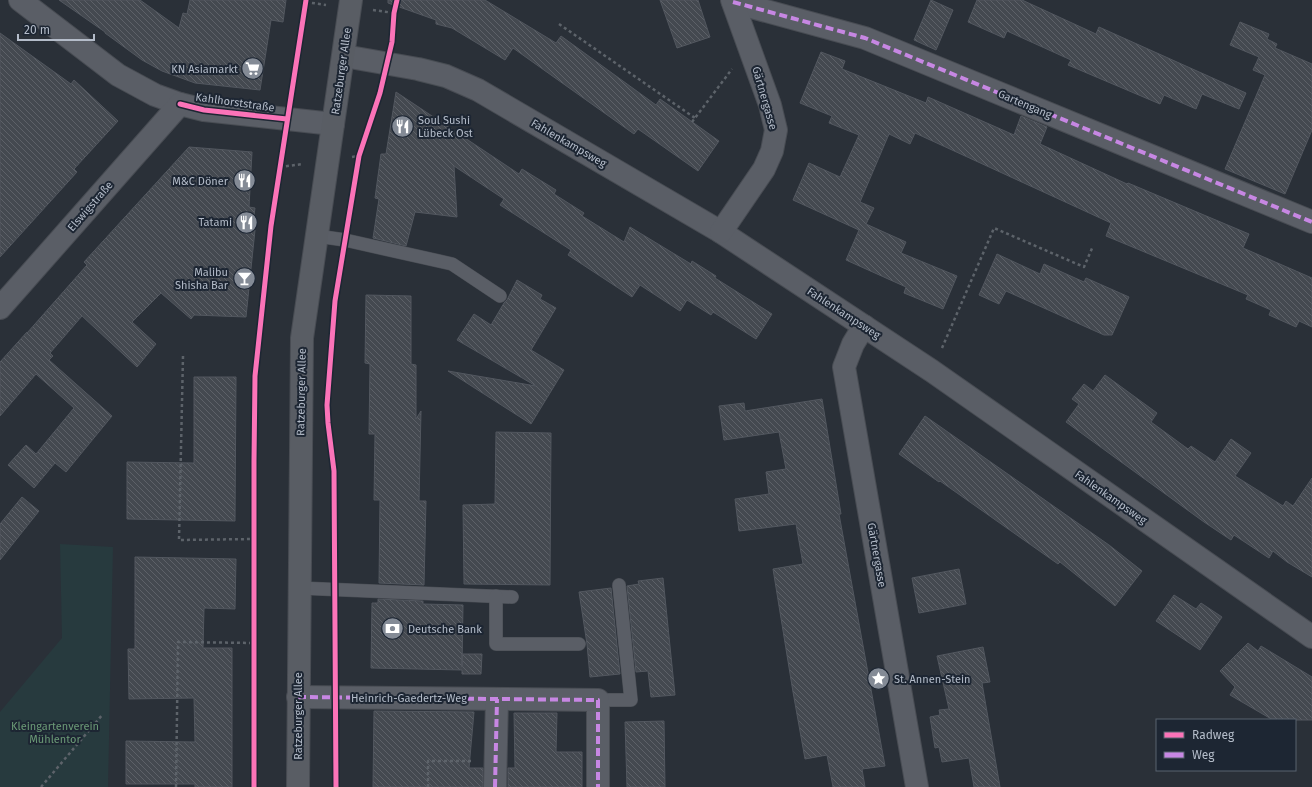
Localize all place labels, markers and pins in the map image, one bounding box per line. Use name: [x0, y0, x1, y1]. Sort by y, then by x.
supermarket icon: KN Asiamarkt: [240, 56, 266, 82]
place label: KN Asiamarkt: [171, 63, 238, 76]
restaurant icon: Soul Sushi Lübeck Ost: [389, 113, 415, 139]
place label: Soul Sushi Lübeck Ost: [418, 114, 473, 140]
restaurant icon: M&C Döner: [231, 168, 257, 194]
place label: M&C Döner: [172, 175, 229, 188]
restaurant icon: Tatami: [234, 209, 260, 235]
place label: Tatami: [198, 216, 232, 229]
bar icon: Malibu Shisha Bar: [231, 265, 257, 291]
place label: Malibu Shisha Bar: [175, 266, 229, 292]
bank icon: Deutsche Bank: [379, 616, 405, 642]
place label: Deutsche Bank: [408, 623, 482, 636]
place icon: St. Annen-Stein: [866, 666, 892, 692]
place label: St. Annen-Stein: [894, 673, 971, 686]

